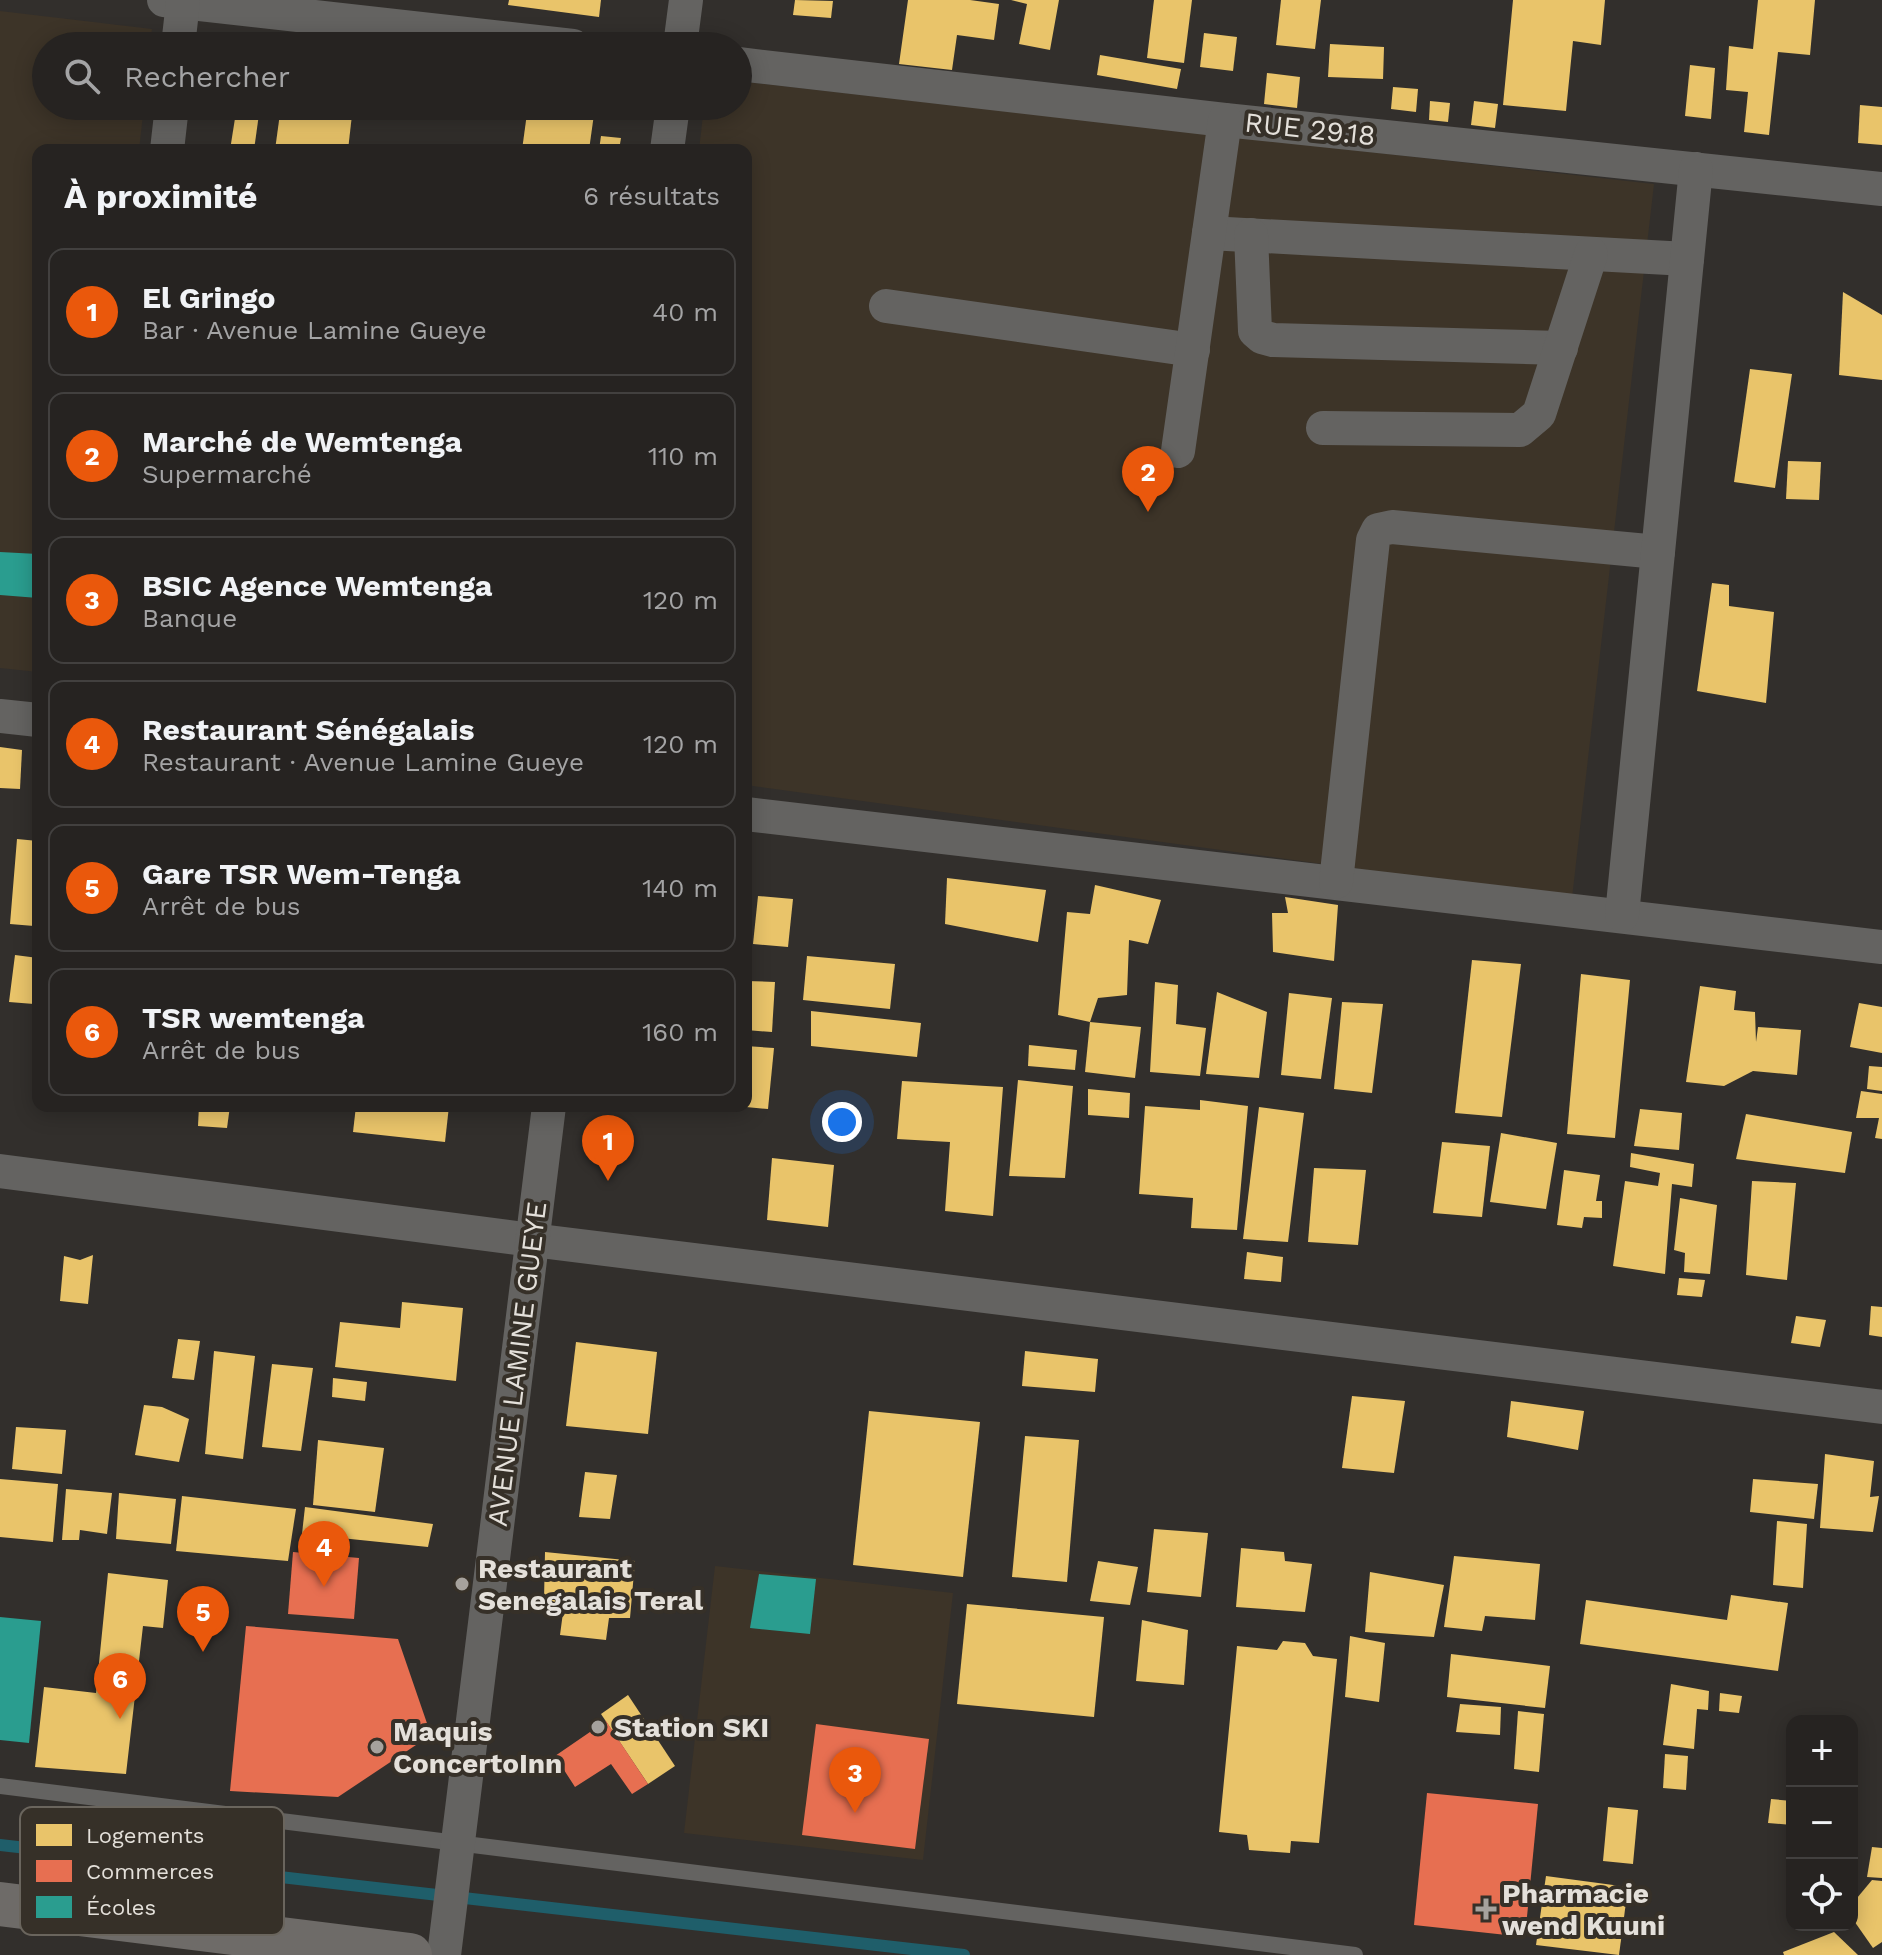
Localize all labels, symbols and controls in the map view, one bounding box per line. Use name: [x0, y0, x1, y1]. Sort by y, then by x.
search box: [32, 32, 752, 120]
icon: search: [60, 54, 104, 98]
text: Rechercher: [124, 59, 290, 94]
street label: RUE 29.18: [1243, 106, 1377, 152]
text: À proximité: [64, 176, 258, 216]
text: 6 résultats: [583, 181, 720, 211]
text: El Gringo: [142, 280, 276, 315]
text: 1: [86, 297, 98, 327]
text: 40 m: [652, 297, 718, 327]
text: Bar · Avenue Lamine Gueye: [142, 315, 487, 345]
text: Marché de Wemtenga: [142, 424, 462, 459]
text: 2: [84, 441, 100, 471]
text: 110 m: [648, 441, 718, 471]
pin: 2: [1122, 446, 1174, 512]
text: Supermarché: [142, 459, 312, 489]
text: BSIC Agence Wemtenga: [142, 568, 492, 603]
text: 3: [84, 585, 100, 615]
text: 120 m: [643, 585, 718, 615]
text: Banque: [142, 603, 237, 633]
text: Restaurant Sénégalais: [142, 712, 474, 747]
text: 4: [84, 729, 100, 759]
text: 120 m: [643, 729, 718, 759]
text: Restaurant · Avenue Lamine Gueye: [142, 747, 584, 777]
text: Gare TSR Wem-Tenga: [142, 856, 461, 891]
text: 5: [84, 873, 100, 903]
text: 140 m: [642, 873, 718, 903]
text: Arrêt de bus: [142, 891, 301, 921]
text: TSR wemtenga: [142, 1000, 365, 1035]
text: 6: [84, 1017, 100, 1047]
text: 160 m: [642, 1017, 718, 1047]
text: Arrêt de bus: [142, 1035, 301, 1065]
your location: [822, 1102, 862, 1142]
pin: 1: [582, 1115, 634, 1181]
street label: AVENUE LAMINE GUEYE: [481, 1200, 553, 1528]
pin: 4: [298, 1521, 350, 1587]
place label: Restaurant Senegalais Teral: [478, 1552, 704, 1617]
marker: Restaurant Senegalais Teral: [453, 1575, 471, 1593]
pin: 5: [177, 1586, 229, 1652]
pin: 6: [94, 1653, 146, 1719]
place label: Station SKI: [614, 1711, 769, 1744]
place label: Maquis ConcertoInn: [393, 1715, 562, 1780]
map controls: [1786, 1715, 1858, 1931]
button: +: [1786, 1715, 1858, 1787]
marker: Station SKI: [589, 1718, 607, 1736]
marker: Maquis ConcertoInn: [368, 1738, 386, 1756]
pin: 3: [829, 1747, 881, 1813]
button: −: [1786, 1787, 1858, 1859]
legend: [20, 1807, 284, 1935]
text: Logements: [86, 1823, 204, 1848]
text: Commerces: [86, 1859, 214, 1884]
button: locate: [1786, 1859, 1858, 1931]
place label: Pharmacie wend Kuuni: [1502, 1877, 1665, 1942]
text: Écoles: [86, 1895, 156, 1920]
marker: Pharmacie wend Kuuni: [1477, 1900, 1495, 1918]

